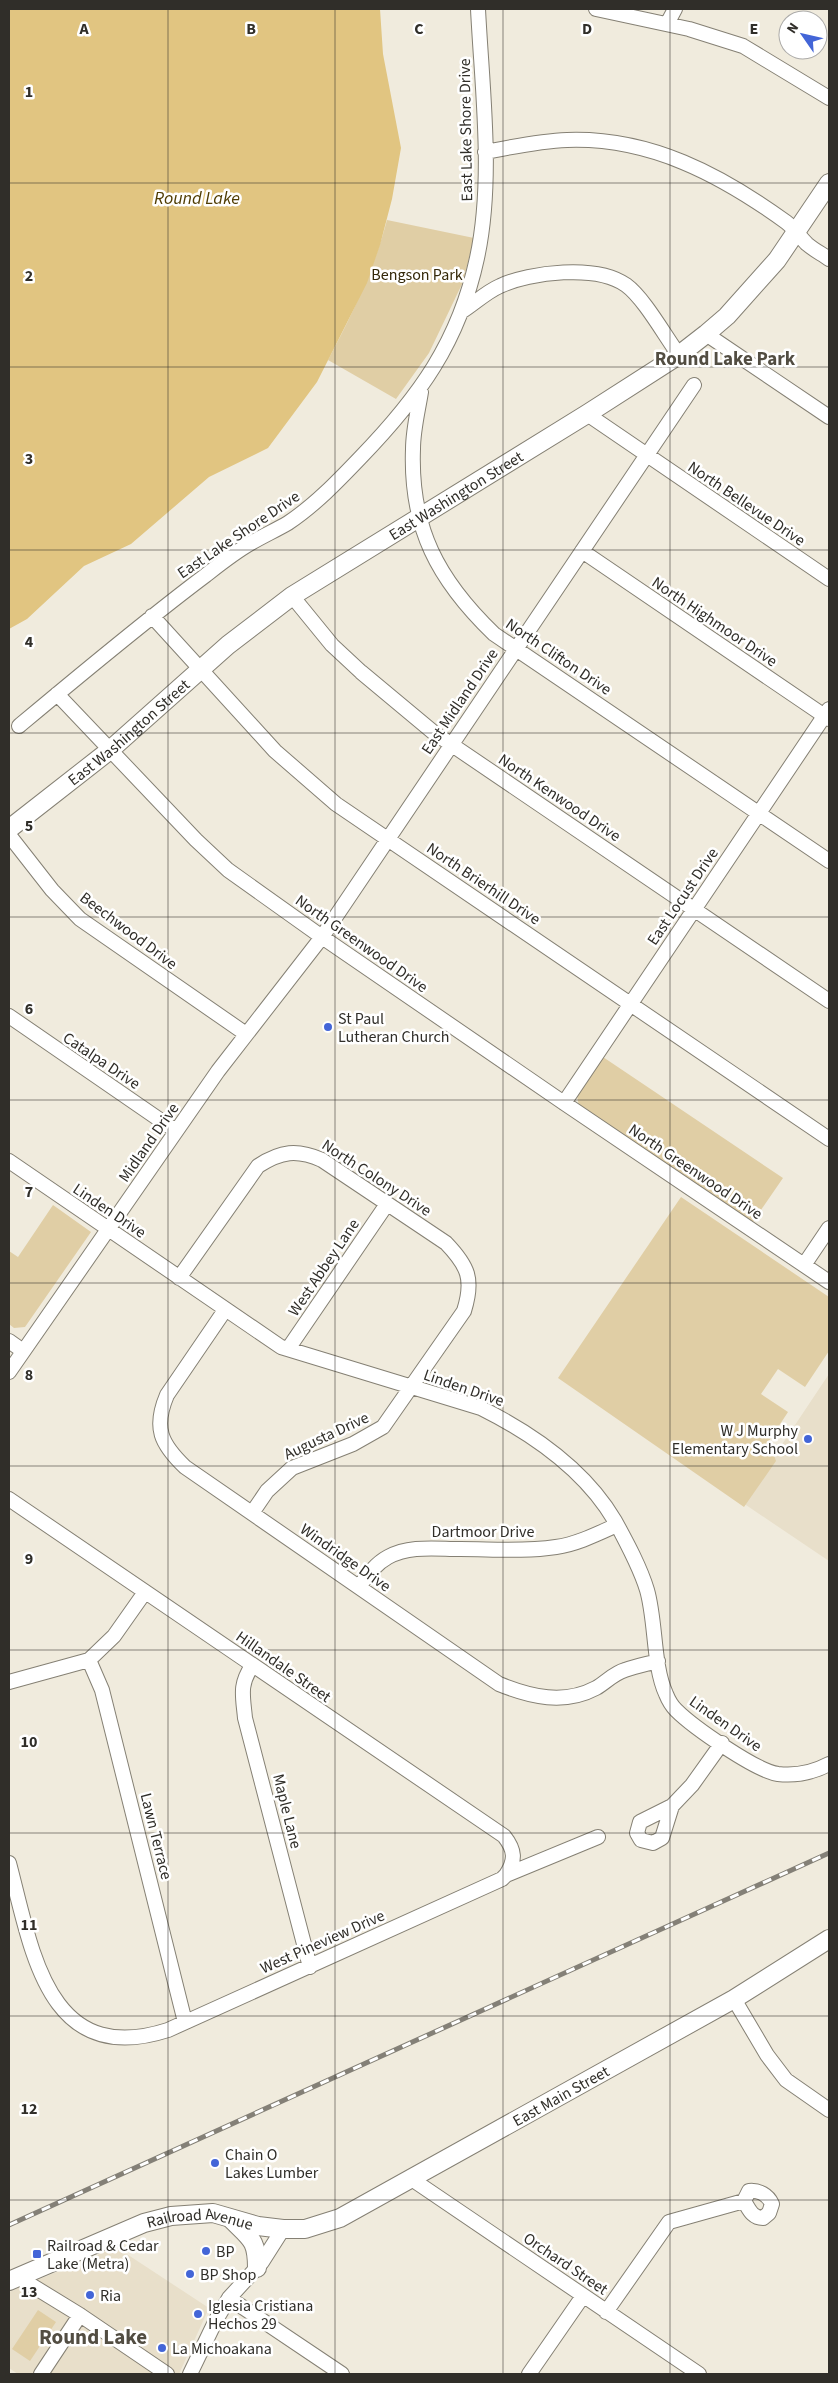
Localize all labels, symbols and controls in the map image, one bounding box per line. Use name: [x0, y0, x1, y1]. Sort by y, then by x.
north arrow: [778, 10, 828, 60]
text: A: [78, 18, 89, 40]
text: B: [246, 18, 256, 40]
text: C: [414, 18, 424, 40]
text: D: [582, 18, 592, 40]
text: E: [750, 18, 758, 40]
text: N: [782, 19, 804, 38]
street label: East Lake Shore Drive: [454, 58, 478, 202]
text: 1: [25, 81, 33, 103]
water label: Round Lake: [154, 186, 240, 211]
park label: Bengson Park: [371, 264, 463, 286]
text: 2: [25, 265, 33, 287]
district label: Round Lake Park: [655, 346, 796, 373]
street label: East Washington Street: [385, 446, 528, 546]
text: 3: [25, 448, 33, 470]
street label: North Bellevue Drive: [683, 456, 810, 551]
street label: East Lake Shore Drive: [173, 486, 304, 584]
street label: North Highmoor Drive: [647, 572, 782, 672]
street label: North Clifton Drive: [501, 613, 616, 701]
text: 4: [25, 631, 34, 653]
street label: East Midland Drive: [416, 644, 504, 759]
street label: East Washington Street: [63, 674, 195, 791]
street label: North Kenwood Drive: [494, 749, 625, 847]
text: 5: [25, 815, 33, 837]
street label: North Brierhill Drive: [422, 838, 545, 930]
street label: East Locust Drive: [642, 843, 724, 950]
street label: Beechwood Drive: [75, 887, 182, 975]
street label: North Greenwood Drive: [291, 890, 432, 998]
text: 6: [25, 998, 33, 1020]
place label: St Paul Lutheran Church: [338, 1008, 450, 1048]
marker: St Paul Lutheran Church: [322, 1021, 334, 1033]
street label: Catalpa Drive: [58, 1027, 144, 1095]
street label: Midland Drive: [113, 1098, 184, 1187]
street label: North Greenwood Drive: [624, 1119, 767, 1225]
street label: North Colony Drive: [317, 1134, 436, 1222]
street label: Linden Drive: [69, 1178, 150, 1243]
text: 7: [25, 1181, 33, 1203]
street label: West Abbey Lane: [283, 1214, 365, 1321]
text: 8: [25, 1364, 33, 1386]
street label: Linden Drive: [420, 1364, 507, 1412]
street label: Augusta Drive: [280, 1407, 373, 1465]
place label: W J Murphy Elementary School: [672, 1420, 799, 1460]
marker: W J Murphy Elementary School: [802, 1433, 814, 1445]
street label: Windridge Drive: [296, 1518, 395, 1597]
street label: Dartmoor Drive: [432, 1521, 535, 1543]
text: 9: [25, 1548, 33, 1570]
street label: Hillandale Street: [231, 1626, 336, 1708]
street label: Linden Drive: [685, 1691, 766, 1757]
text: 10: [21, 1731, 37, 1753]
street label: Maple Lane: [267, 1772, 307, 1851]
street label: Lawn Terrace: [135, 1791, 177, 1882]
street label: West Pineview Drive: [257, 1905, 388, 1979]
text: 11: [21, 1914, 37, 1936]
street label: East Main Street: [509, 2060, 614, 2132]
text: 12: [21, 2098, 37, 2120]
place label: Chain O Lakes Lumber: [225, 2144, 319, 2184]
marker: Chain O Lakes Lumber: [209, 2157, 221, 2169]
street label: Railroad Avenue: [144, 2203, 256, 2236]
street label: Orchard Street: [519, 2227, 613, 2301]
place label: Railroad & Cedar Lake (Metra): [47, 2235, 159, 2275]
place label: BP: [216, 2241, 234, 2263]
marker: BP: [200, 2245, 212, 2257]
marker: Railroad & Cedar Lake (Metra): [31, 2248, 43, 2260]
place label: BP Shop: [200, 2264, 257, 2286]
marker: BP Shop: [184, 2268, 196, 2280]
text: 13: [21, 2281, 37, 2303]
place label: Ria: [100, 2285, 121, 2307]
marker: Ria: [84, 2289, 96, 2301]
place label: Iglesia Cristiana Hechos 29: [208, 2295, 313, 2335]
marker: Iglesia Cristiana Hechos 29: [192, 2308, 204, 2320]
district label: Round Lake: [39, 2322, 147, 2352]
place label: La Michoakana: [172, 2338, 272, 2360]
marker: La Michoakana: [156, 2342, 168, 2354]

